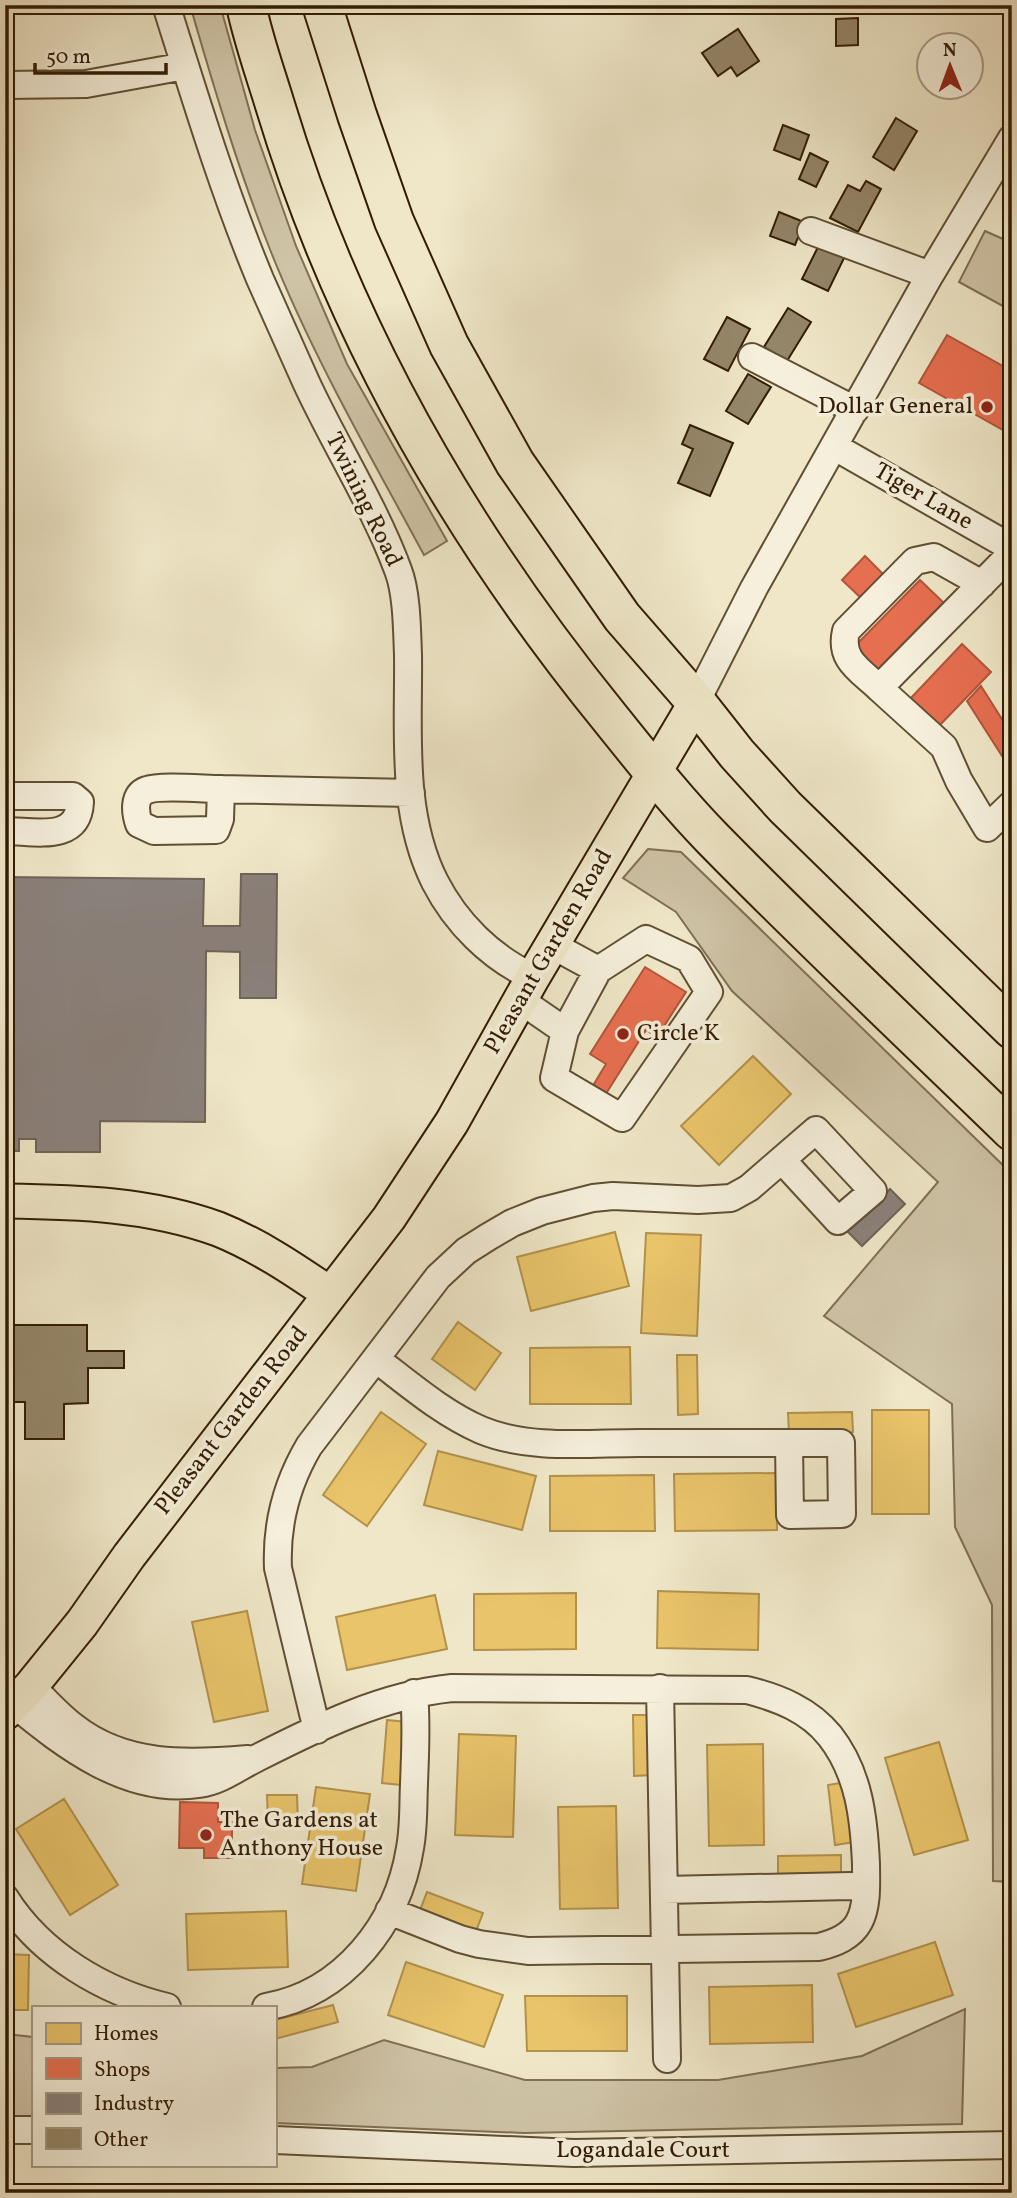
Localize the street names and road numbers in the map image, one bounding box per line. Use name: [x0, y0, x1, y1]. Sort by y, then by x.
street label: Twining Road: [316, 427, 410, 573]
street label: Tiger Lane: [867, 455, 979, 539]
street label: Pleasant Garden Road: [476, 843, 622, 1061]
street label: Pleasant Garden Road: [147, 1319, 317, 1523]
street label: Logandale Court: [556, 2134, 730, 2168]

